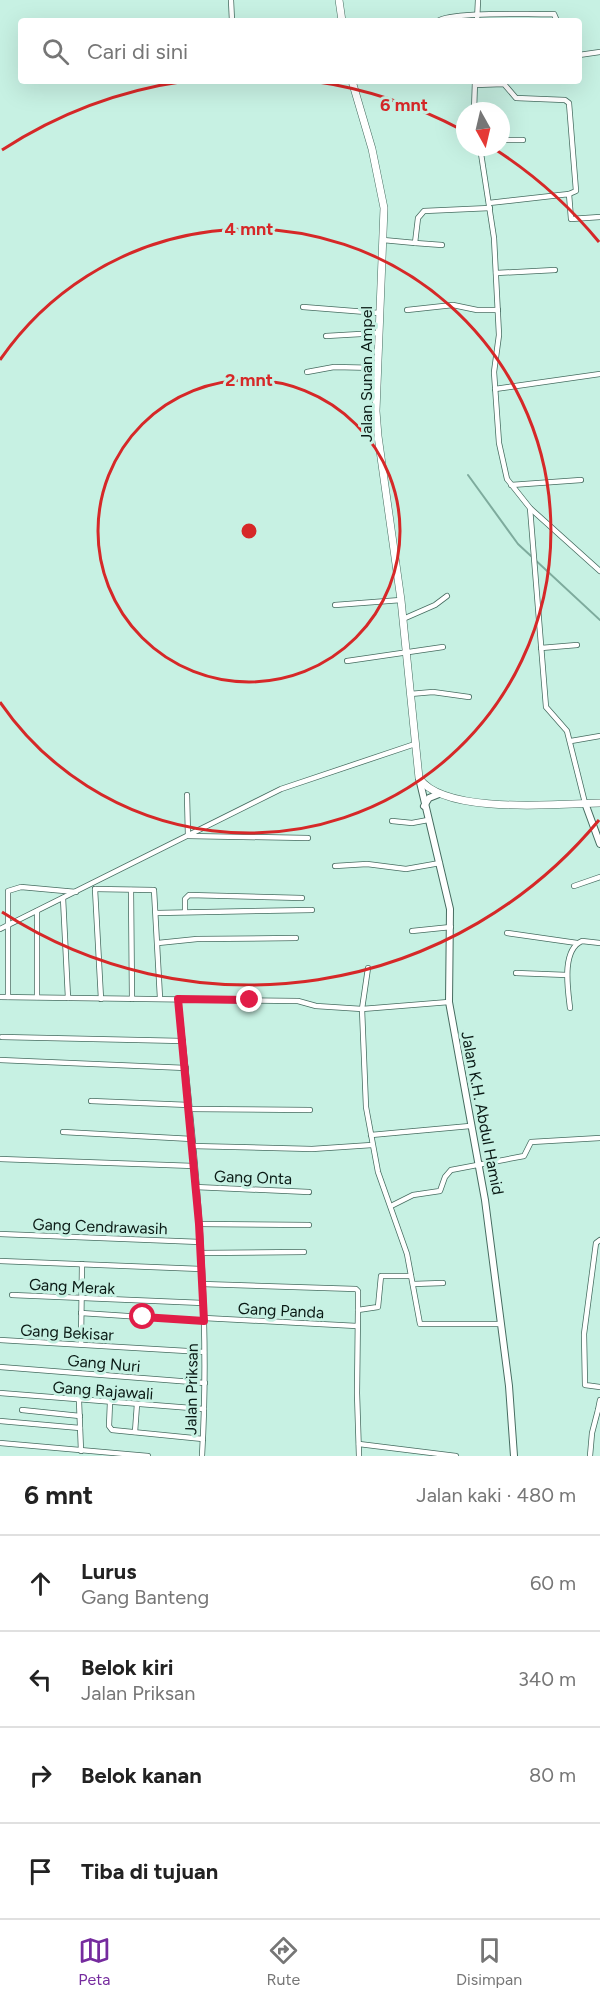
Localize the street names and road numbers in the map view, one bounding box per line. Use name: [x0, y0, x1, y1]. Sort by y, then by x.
street label: Jalan Sunan Ampel: [357, 306, 376, 442]
street label: Jalan K.H. Abdul Hamid: [457, 1030, 508, 1196]
street label: Gang Onta: [214, 1167, 292, 1188]
street label: Gang Cendrawasih: [32, 1215, 168, 1238]
street label: Gang Merak: [28, 1275, 116, 1298]
street label: Gang Panda: [237, 1299, 325, 1322]
street label: Gang Bekisar: [20, 1321, 115, 1344]
street label: Jalan Priksan: [181, 1343, 202, 1435]
street label: Gang Nuri: [67, 1351, 141, 1376]
street label: Gang Rajawali: [52, 1378, 154, 1403]

